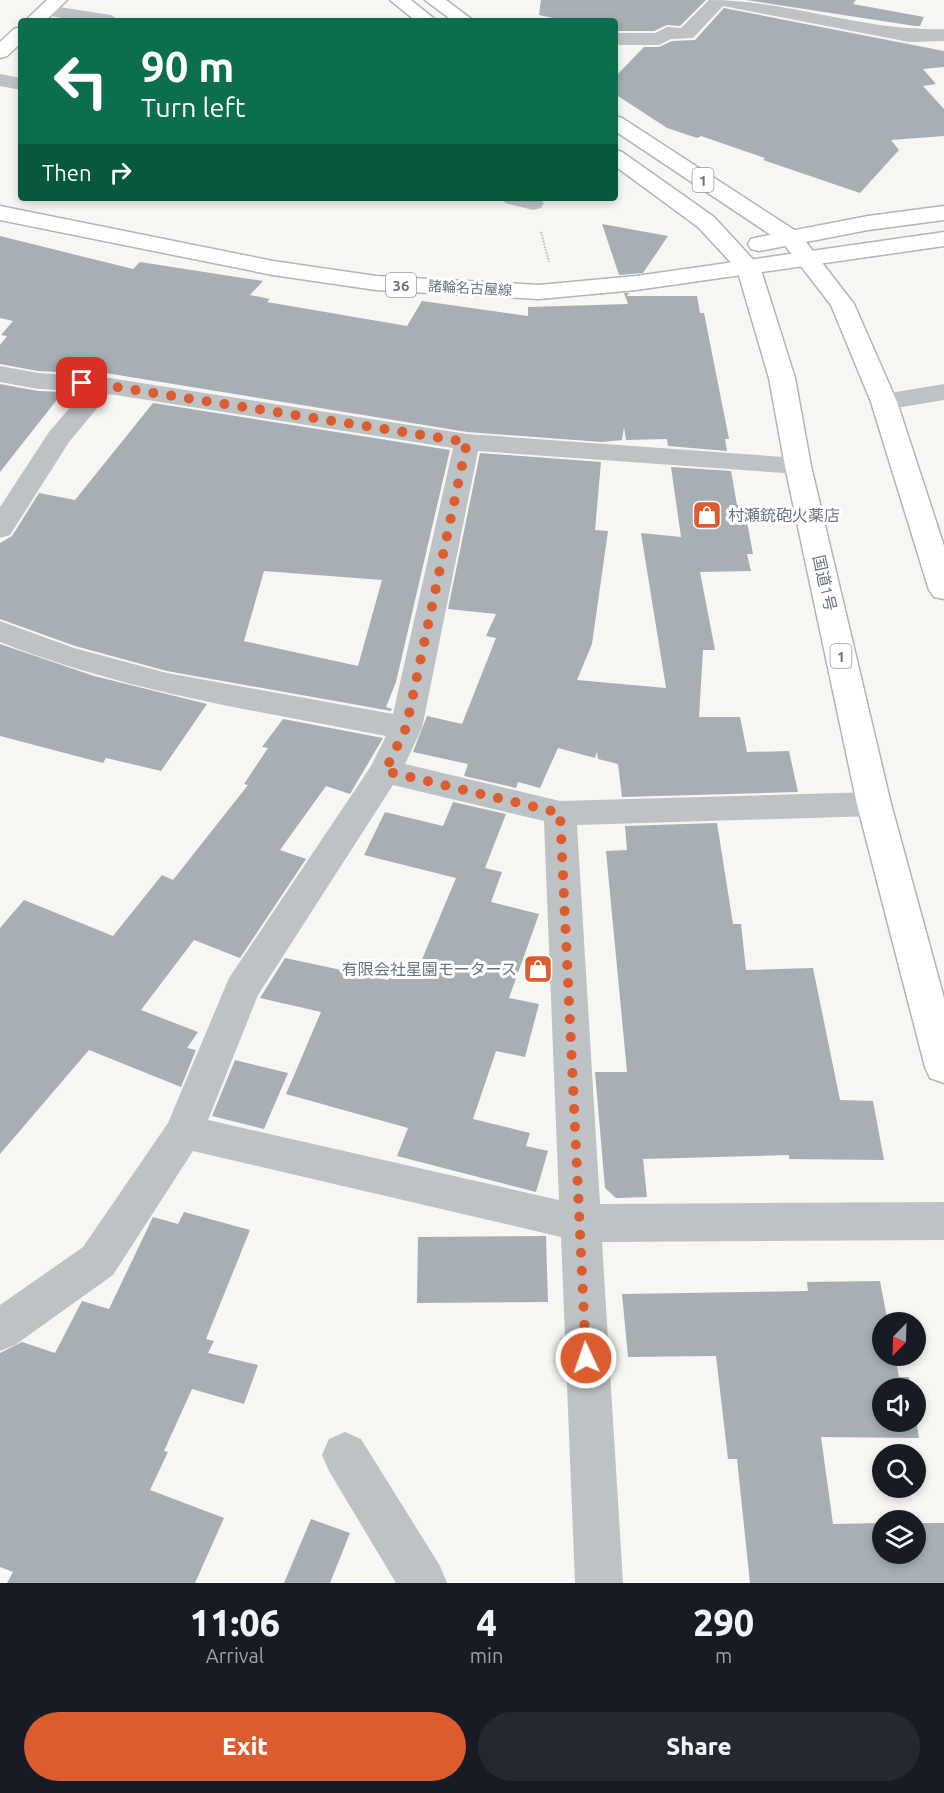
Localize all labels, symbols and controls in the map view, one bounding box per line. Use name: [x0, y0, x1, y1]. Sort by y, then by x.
icon: left: [42, 42, 120, 120]
text: 90 m: [141, 43, 235, 90]
text: Turn left: [141, 92, 245, 122]
icon: right: [104, 156, 137, 189]
text: Then: [42, 160, 92, 185]
road number: 1: [692, 168, 714, 192]
road number: 36: [386, 273, 416, 297]
street label: 諸輪名古屋線: [428, 278, 512, 298]
pin: [56, 357, 107, 408]
icon: arrive: [65, 366, 98, 399]
shop icon: 村瀬銃砲火薬店: [691, 499, 723, 531]
place label: 村瀬銃砲火薬店: [728, 506, 840, 524]
street label: 国道1号: [810, 553, 840, 613]
road number: 1: [830, 644, 852, 668]
shop icon: 有限会社星園モータース: [522, 953, 554, 985]
place label: 有限会社星園モータース: [342, 960, 517, 978]
north arrow: [872, 1312, 926, 1366]
map controls: [872, 1312, 926, 1564]
position arrow: [554, 1326, 618, 1390]
button: sound: [872, 1378, 926, 1432]
button: search: [872, 1444, 926, 1498]
button: layers: [872, 1510, 926, 1564]
text: 11:06: [190, 1602, 280, 1643]
text: 4: [476, 1602, 497, 1643]
text: 290: [693, 1602, 754, 1643]
text: Arrival: [206, 1644, 264, 1667]
text: min: [470, 1644, 503, 1667]
text: m: [715, 1644, 732, 1667]
button: Exit: [24, 1712, 466, 1781]
button: Share: [478, 1712, 920, 1781]

